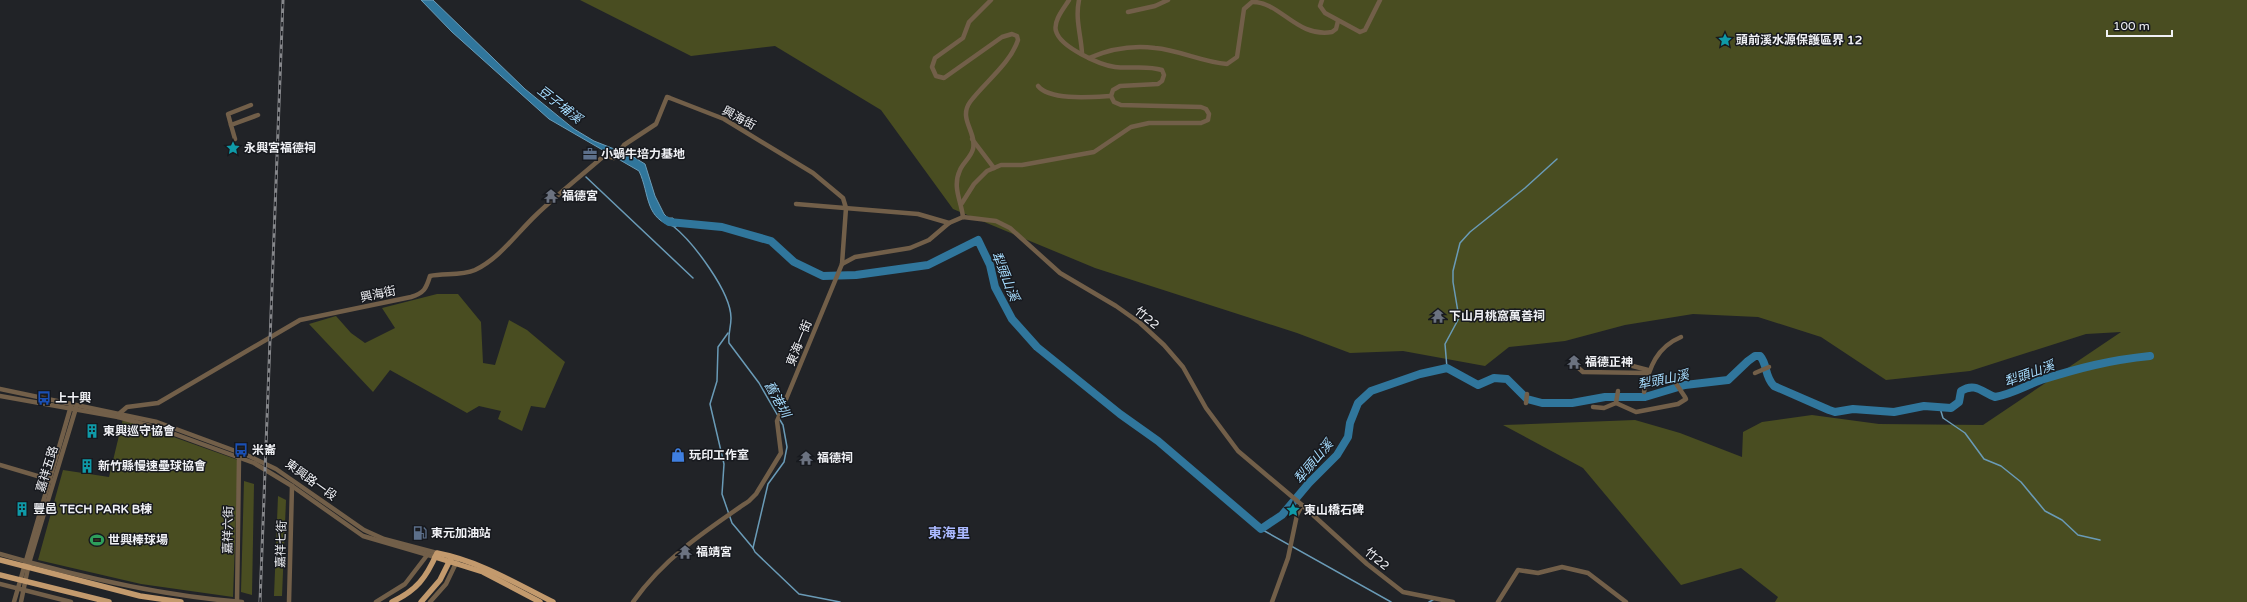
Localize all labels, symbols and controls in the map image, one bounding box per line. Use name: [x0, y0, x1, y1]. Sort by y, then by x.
scale bar: [2107, 12, 2172, 38]
text: 100 m: [2113, 19, 2150, 33]
place icon: 頭前溪水源保護區界 12: [1717, 32, 1733, 48]
place label: 頭前溪水源保護區界 12: [1736, 33, 1862, 47]
water label: 豆子埔溪: [534, 82, 586, 128]
street label: 興海街: [720, 103, 758, 133]
place icon: 永興宮福德祠: [225, 140, 241, 156]
place label: 永興宮福德祠: [244, 141, 316, 155]
office icon: 小蝸牛培力基地: [582, 146, 598, 162]
place label: 小蝸牛培力基地: [601, 147, 685, 161]
temple icon: 福德宮: [543, 188, 559, 204]
place label: 福德宮: [562, 189, 598, 203]
water label: 犁頭山溪: [988, 249, 1023, 305]
street label: 興海街: [359, 283, 397, 305]
street label: 竹22: [1132, 304, 1162, 332]
temple icon: 下山月桃窩萬善祠: [1430, 308, 1446, 324]
place label: 下山月桃窩萬善祠: [1449, 309, 1545, 323]
street label: 東海一街: [784, 318, 814, 368]
temple icon: 福德正神: [1566, 354, 1582, 370]
place label: 福德正神: [1585, 355, 1633, 369]
water label: 犁頭山溪: [2002, 357, 2058, 390]
water label: 犁頭山溪: [1636, 366, 1692, 393]
water label: 舊港圳: [761, 379, 795, 422]
bus stop icon: 上十興: [36, 390, 52, 406]
place label: 上十興: [55, 391, 91, 405]
building icon: 東興巡守協會: [84, 423, 100, 439]
place label: 東興巡守協會: [103, 424, 175, 438]
water label: 犁頭山溪: [1291, 435, 1338, 487]
bus stop icon: 米崙: [233, 442, 249, 458]
place label: 米崙: [252, 443, 276, 457]
street label: 嘉祥五路: [33, 444, 61, 494]
shop icon: 玩印工作室: [670, 447, 686, 463]
place label: 玩印工作室: [689, 448, 749, 462]
temple icon: 福德祠: [798, 450, 814, 466]
place label: 福德祠: [817, 451, 853, 465]
street label: 東興路一段: [283, 457, 339, 503]
building icon: 新竹縣慢速壘球協會: [79, 458, 95, 474]
place label: 新竹縣慢速壘球協會: [98, 459, 206, 473]
building icon: 豐邑 TECH PARK B棟: [14, 501, 30, 517]
place label: 豐邑 TECH PARK B棟: [33, 502, 152, 516]
place icon: 東山橋石碑: [1285, 502, 1301, 518]
place label: 東山橋石碑: [1304, 503, 1364, 517]
street label: 嘉祥六街: [221, 506, 235, 554]
street label: 嘉祥七街: [273, 520, 289, 568]
fuel station icon: 東元加油站: [412, 525, 428, 541]
district label: 東海里: [928, 525, 970, 542]
place label: 東元加油站: [431, 526, 491, 540]
sports icon: 世興棒球場: [89, 532, 105, 548]
place label: 世興棒球場: [108, 533, 168, 547]
temple icon: 福靖宮: [677, 544, 693, 560]
place label: 福靖宮: [696, 545, 732, 559]
street label: 竹22: [1362, 545, 1392, 573]

